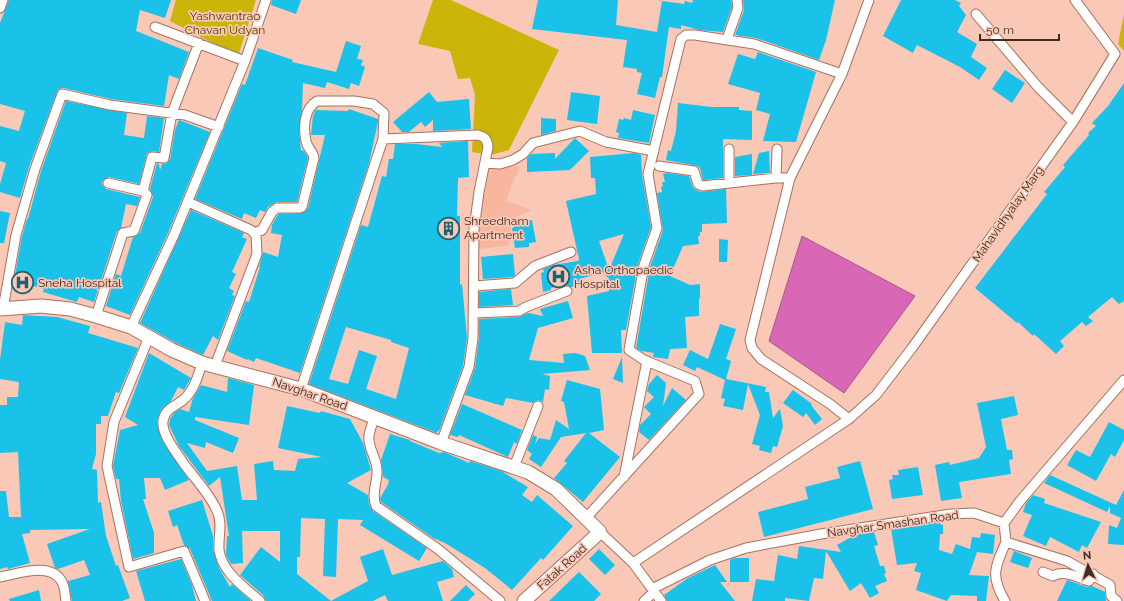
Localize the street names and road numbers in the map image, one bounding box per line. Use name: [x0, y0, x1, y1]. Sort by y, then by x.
street label: Mahavidhyalay Marg: [970, 163, 1046, 265]
street label: Navghar Road: [271, 375, 349, 413]
street label: Navghar Smashan Road: [826, 508, 960, 540]
street label: Fatak Road: [534, 541, 590, 593]

